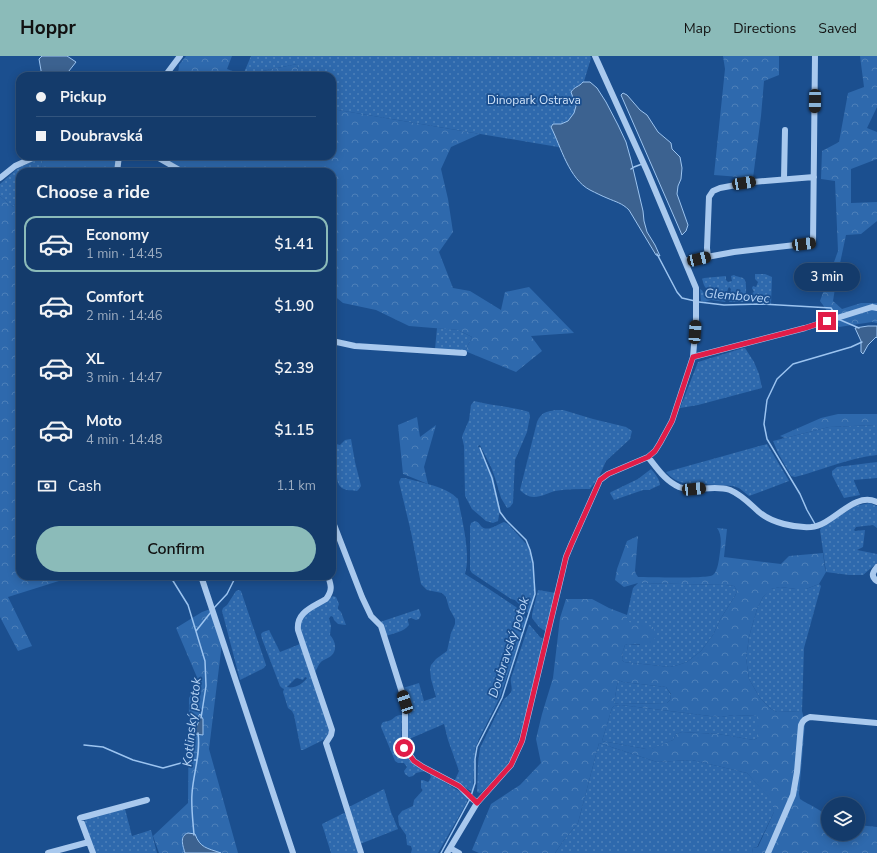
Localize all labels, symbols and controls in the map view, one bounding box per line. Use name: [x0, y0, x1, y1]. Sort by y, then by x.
text: Hoppr: [20, 15, 76, 41]
text: Map: [684, 19, 711, 38]
text: Directions: [733, 19, 796, 38]
text: Saved: [818, 19, 857, 38]
text: Pickup: [60, 87, 106, 107]
car: [809, 89, 821, 113]
park label: Dinopark Ostrava: [487, 92, 581, 108]
text: Doubravská: [60, 126, 143, 146]
car: [731, 175, 757, 191]
text: Choose a ride: [36, 180, 150, 204]
text: Economy: [86, 225, 149, 245]
icon: car: [38, 226, 74, 262]
text: $1.41: [274, 234, 314, 254]
car: [791, 237, 817, 251]
text: 1 min · 14:45: [86, 245, 162, 263]
car: [686, 250, 712, 268]
callout: 3 min: [794, 263, 860, 291]
text: 3 min: [810, 268, 844, 286]
water label: Glembovec: [703, 284, 771, 308]
text: Comfort: [86, 287, 143, 307]
icon: car: [38, 288, 74, 324]
text: $1.90: [274, 296, 314, 316]
text: 2 min · 14:46: [86, 307, 162, 325]
route end: [818, 312, 836, 330]
car: [688, 320, 702, 344]
text: XL: [86, 349, 105, 369]
icon: car: [38, 350, 74, 386]
text: $2.39: [274, 358, 314, 378]
text: 3 min · 14:47: [86, 369, 162, 387]
text: Moto: [86, 411, 122, 431]
icon: car: [38, 412, 74, 448]
text: $1.15: [274, 420, 314, 440]
text: 4 min · 14:48: [86, 431, 162, 449]
icon: cash: [36, 475, 58, 497]
text: Cash: [68, 476, 102, 496]
text: 1.1 km: [276, 477, 316, 495]
car: [681, 482, 707, 496]
button: Confirm: [36, 526, 316, 572]
water label: Doubravský potok: [484, 594, 534, 700]
water label: Kotlinský potok: [178, 676, 206, 768]
car: [396, 689, 414, 715]
route start: [395, 739, 413, 757]
map controls: [821, 797, 865, 841]
button: layers: [821, 797, 865, 841]

